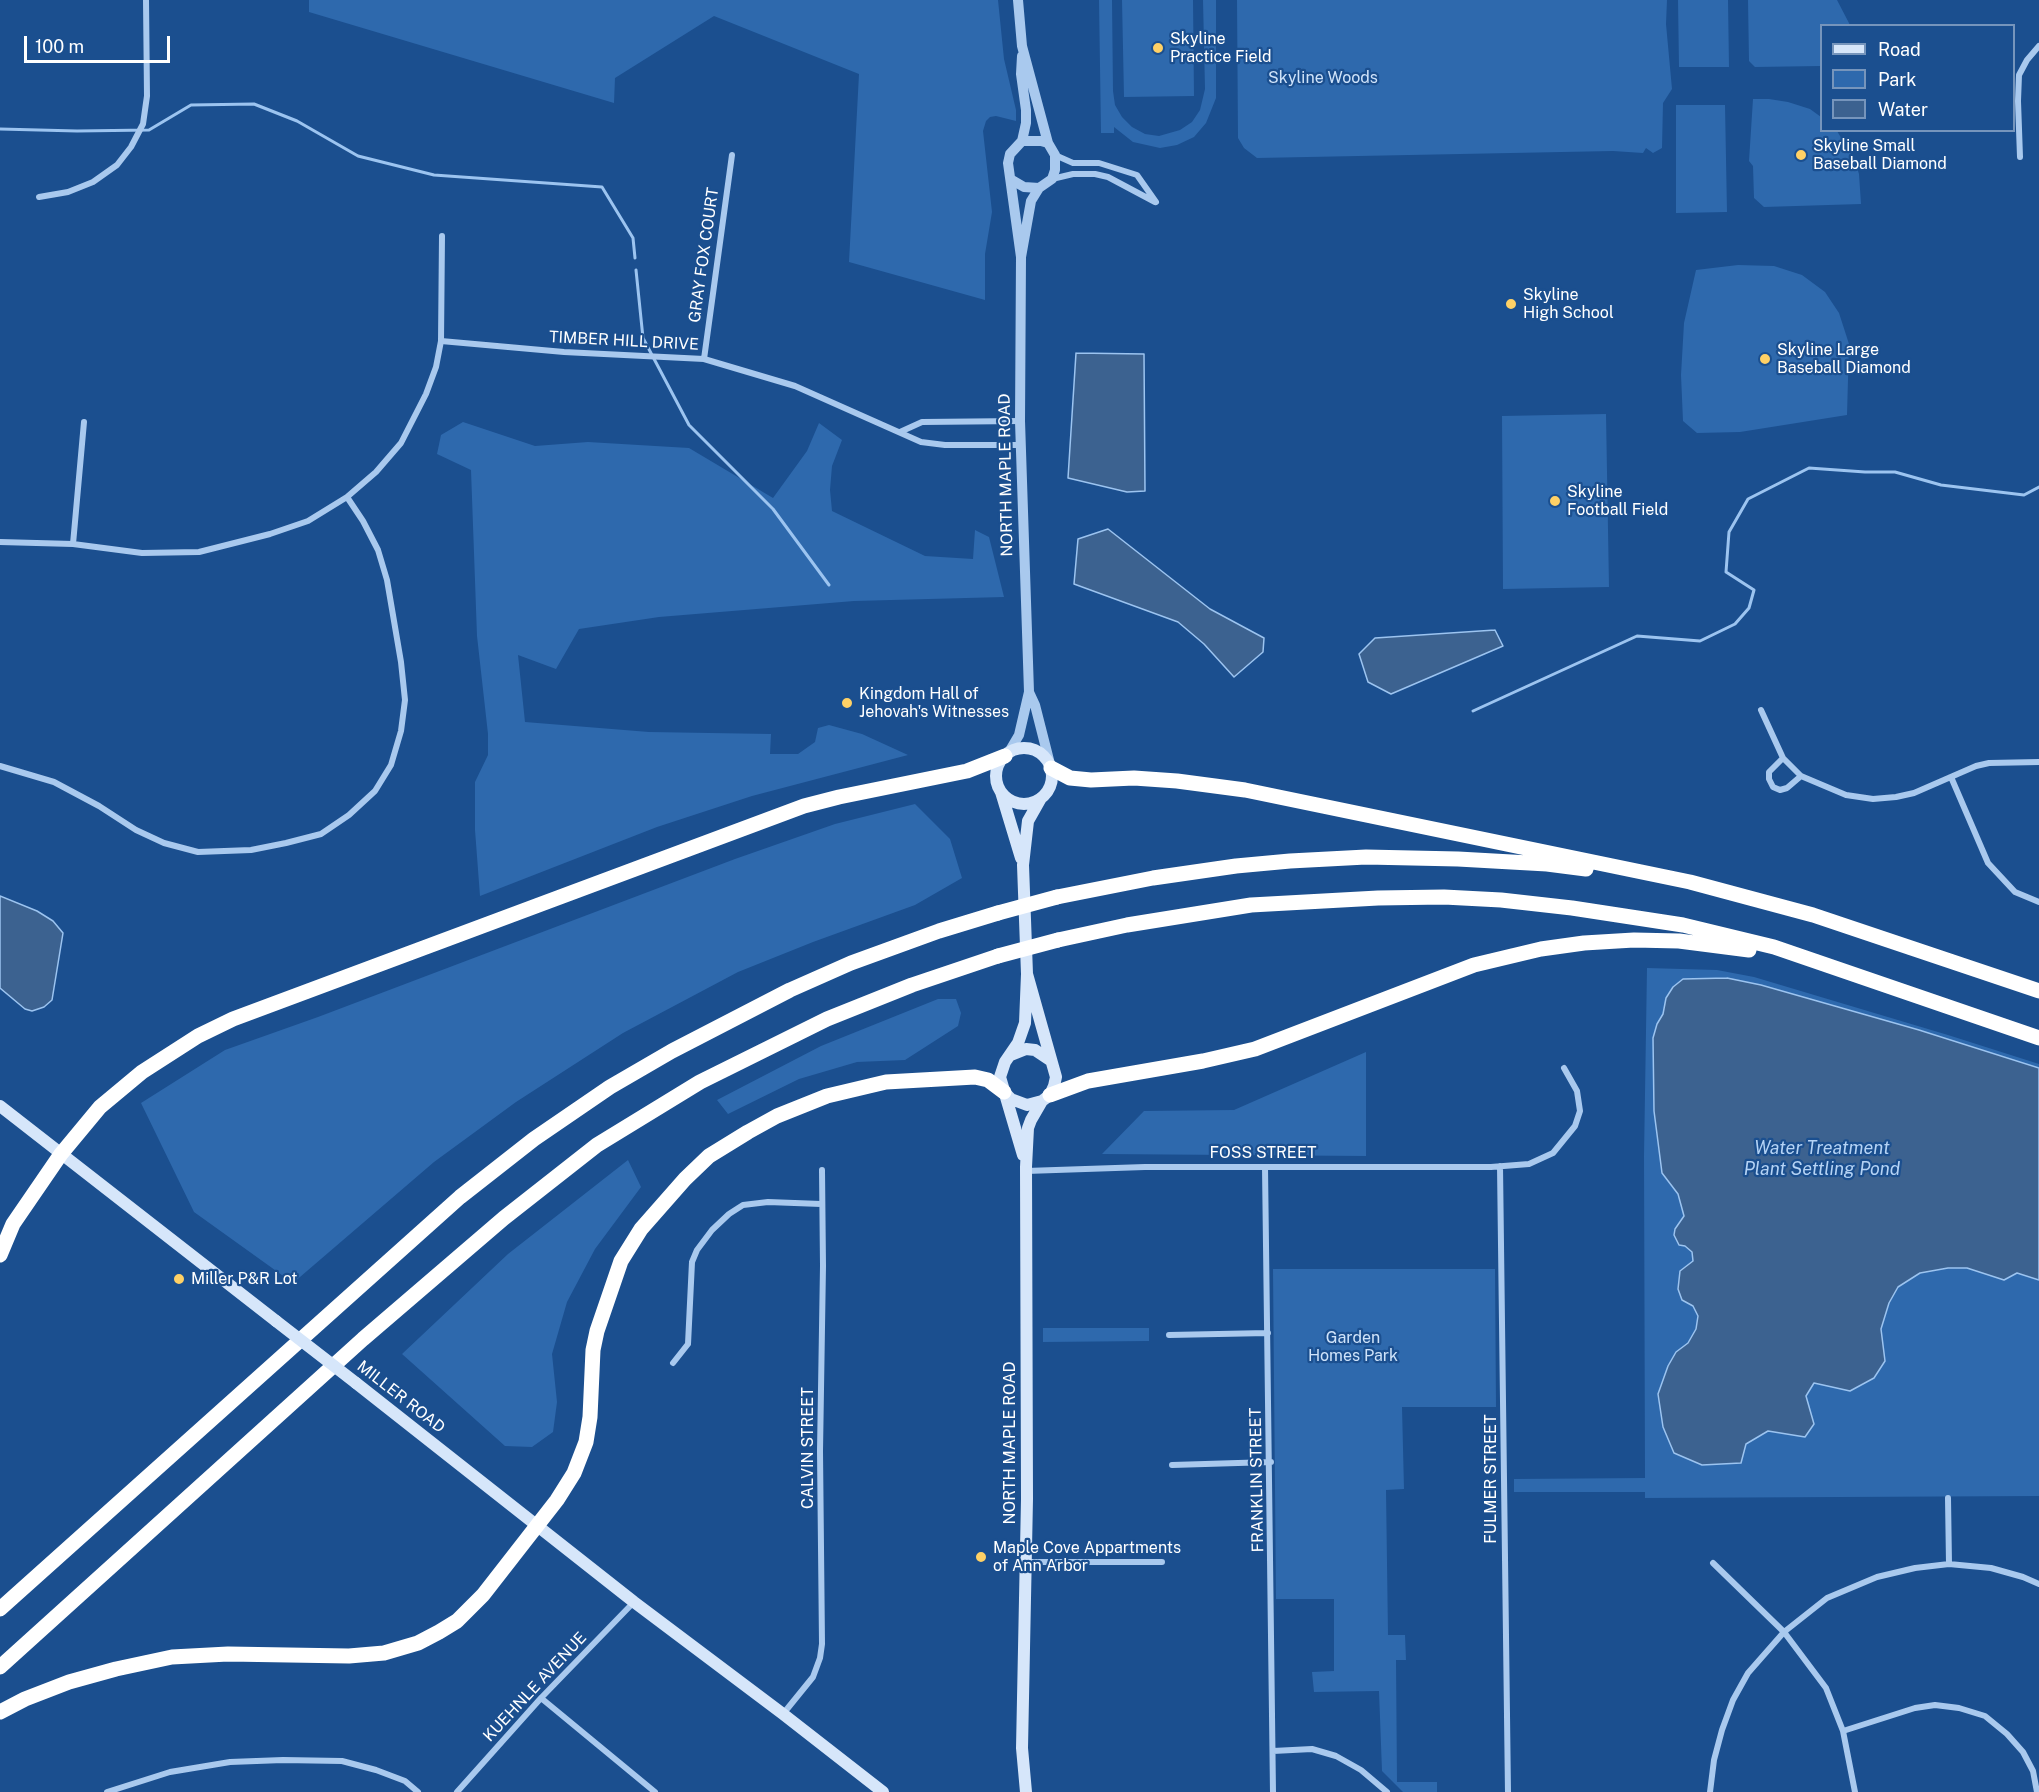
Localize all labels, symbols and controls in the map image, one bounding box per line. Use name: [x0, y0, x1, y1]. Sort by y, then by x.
scale bar: [27, 24, 172, 62]
legend: [1820, 24, 2015, 132]
place label: Skyline Practice Field: [1170, 29, 1272, 67]
text: 100 m: [35, 36, 84, 57]
text: Road: [1878, 39, 1921, 60]
marker: Skyline Practice Field: [1151, 41, 1165, 55]
park label: Skyline Woods: [1268, 68, 1378, 88]
text: Park: [1878, 69, 1916, 90]
text: Water: [1878, 99, 1928, 120]
place label: Skyline Small Baseball Diamond: [1813, 136, 1947, 174]
marker: Skyline Small Baseball Diamond: [1794, 148, 1808, 162]
street label: GRAY FOX COURT: [685, 186, 723, 324]
place label: Skyline High School: [1523, 285, 1614, 323]
marker: Skyline High School: [1504, 297, 1518, 311]
street label: TIMBER HILL DRIVE: [549, 327, 699, 355]
place label: Skyline Large Baseball Diamond: [1777, 340, 1911, 378]
marker: Skyline Large Baseball Diamond: [1758, 352, 1772, 366]
street label: NORTH MAPLE ROAD: [995, 393, 1017, 557]
place label: Skyline Football Field: [1567, 482, 1668, 520]
marker: Skyline Football Field: [1548, 494, 1562, 508]
place label: Kingdom Hall of Jehovah's Witnesses: [859, 684, 1009, 722]
marker: Kingdom Hall of Jehovah's Witnesses: [840, 696, 854, 710]
water label: Water Treatment Plant Settling Pond: [1744, 1137, 1900, 1180]
street label: FOSS STREET: [1209, 1143, 1317, 1163]
place label: Miller P&R Lot: [191, 1269, 298, 1289]
marker: Miller P&R Lot: [172, 1272, 186, 1286]
park label: Garden Homes Park: [1308, 1328, 1398, 1366]
street label: MILLER ROAD: [353, 1357, 449, 1437]
street label: NORTH MAPLE ROAD: [1000, 1361, 1020, 1525]
street label: CALVIN STREET: [798, 1387, 818, 1509]
street label: FRANKLIN STREET: [1246, 1407, 1268, 1553]
street label: FULMER STREET: [1481, 1414, 1501, 1544]
place label: Maple Cove Appartments of Ann Arbor: [993, 1538, 1181, 1576]
marker: Maple Cove Appartments of Ann Arbor: [974, 1550, 988, 1564]
street label: KUEHNLE AVENUE: [479, 1628, 591, 1746]

